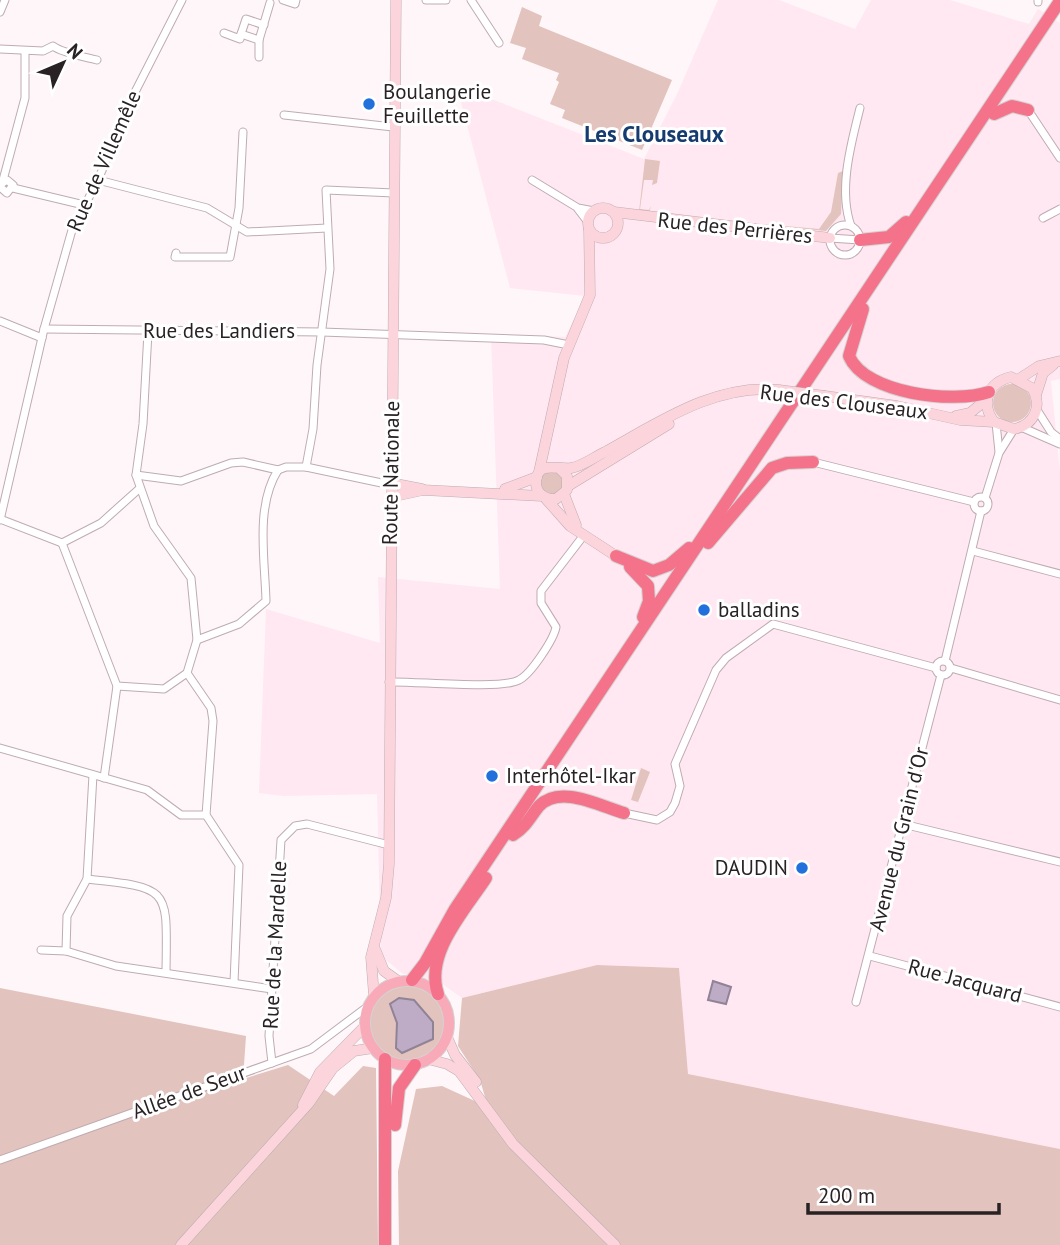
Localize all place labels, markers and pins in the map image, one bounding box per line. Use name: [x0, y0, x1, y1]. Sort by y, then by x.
place label: Boulangerie Feuillette: [383, 78, 491, 129]
marker: Boulangerie Feuillette: [361, 96, 377, 112]
place label: balladins: [718, 596, 800, 623]
marker: balladins: [696, 602, 712, 618]
place label: Interhôtel-Ikar: [506, 762, 636, 789]
marker: Interhôtel-Ikar: [484, 768, 500, 784]
place label: DAUDIN: [715, 854, 788, 881]
marker: DAUDIN: [794, 860, 810, 876]

